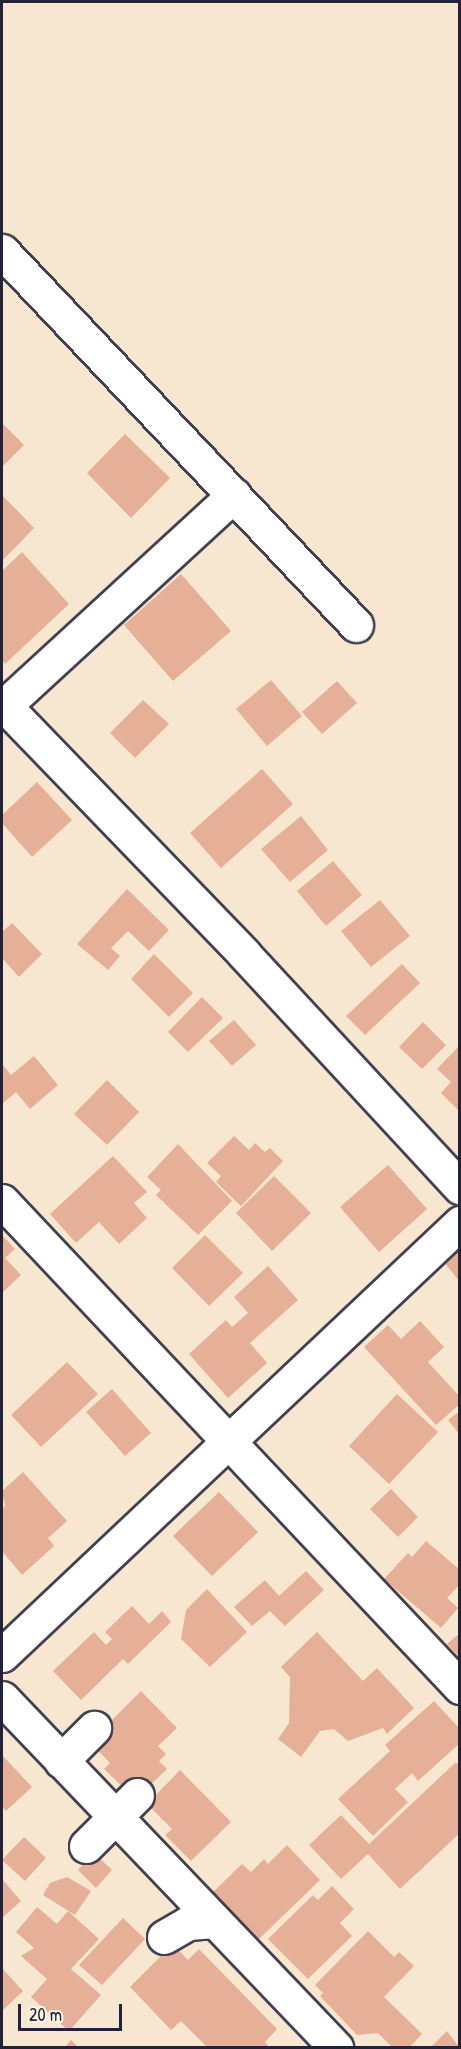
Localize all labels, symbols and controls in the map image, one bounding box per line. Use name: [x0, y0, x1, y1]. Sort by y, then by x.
scale bar: [21, 1992, 124, 2030]
text: 20 m: [29, 2002, 62, 2027]

